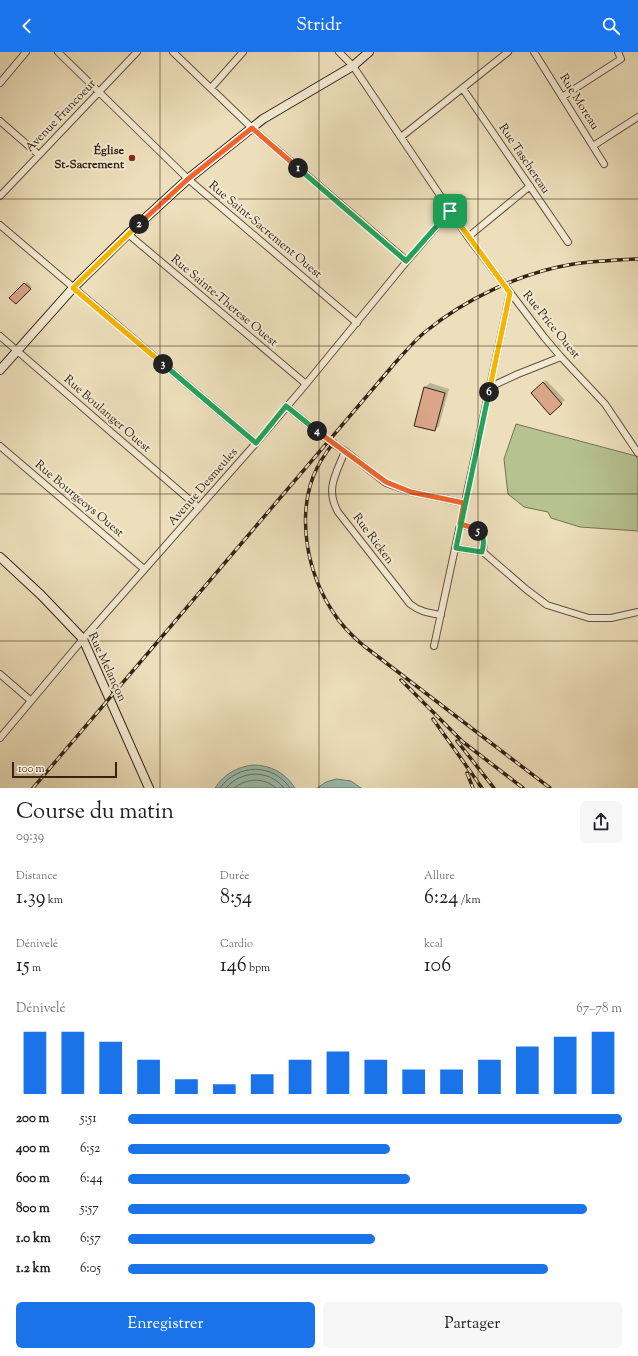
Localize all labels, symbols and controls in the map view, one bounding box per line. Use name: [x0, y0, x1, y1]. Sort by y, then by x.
text: Stridr: [296, 13, 342, 39]
icon: back: [16, 15, 38, 37]
icon: search: [600, 15, 622, 37]
street label: Rue Moreau: [555, 70, 603, 134]
street label: Avenue Francoeur: [21, 75, 101, 156]
street label: Rue Taschereau: [494, 120, 554, 198]
place label: Église St-Sacrement: [54, 142, 125, 174]
marker: Église St-Sacrement: [127, 153, 137, 163]
pin: 1: [288, 158, 308, 178]
text: 1: [296, 160, 300, 176]
street label: Rue Saint-Sacrement Ouest: [204, 177, 326, 283]
pin: [433, 194, 467, 228]
icon: arrive: [439, 200, 461, 222]
pin: 2: [129, 214, 149, 234]
text: 2: [136, 216, 142, 232]
street label: Rue Sainte-Therese Ouest: [167, 251, 281, 351]
street label: Rue Price Ouest: [518, 287, 584, 363]
pin: 3: [153, 354, 173, 374]
text: 3: [161, 356, 165, 372]
street label: Rue Boulanger Ouest: [59, 371, 155, 457]
pin: 6: [479, 382, 499, 402]
text: 6: [486, 384, 492, 400]
pin: 4: [307, 421, 327, 441]
text: 4: [314, 423, 320, 439]
street label: Avenue Desmeules: [164, 444, 242, 530]
street label: Rue Bourgeoys Ouest: [31, 456, 127, 542]
street label: Rue Ricken: [348, 510, 398, 568]
pin: 5: [468, 521, 488, 541]
text: 5: [476, 523, 480, 539]
street label: Rue Melançon: [83, 629, 131, 705]
scale bar: [12, 760, 117, 779]
text: 100 m: [18, 761, 45, 777]
text: Course du matin: [16, 797, 174, 829]
button: share: [580, 801, 622, 843]
text: 09:39: [16, 828, 44, 846]
text: Distance: [16, 868, 57, 884]
text: Durée: [220, 868, 249, 884]
text: Allure: [424, 868, 455, 884]
text: 1.39: [16, 884, 45, 913]
text: 8:54: [220, 884, 252, 913]
text: 6:24: [424, 884, 458, 913]
text: km: [45, 892, 63, 908]
text: /km: [458, 892, 481, 908]
text: Dénivelé: [16, 936, 58, 952]
text: Cardio: [220, 936, 253, 952]
text: kcal: [424, 936, 443, 952]
text: 15: [16, 952, 30, 981]
text: 146: [220, 952, 247, 981]
text: 106: [424, 952, 451, 981]
text: m: [30, 960, 41, 976]
text: bpm: [247, 960, 270, 976]
text: Dénivelé: [16, 1000, 66, 1018]
text: 67–78 m: [576, 1000, 622, 1018]
text: 200 m: [16, 1110, 49, 1128]
text: 5:51: [80, 1110, 97, 1128]
text: 400 m: [16, 1140, 50, 1158]
text: 6:52: [80, 1140, 100, 1158]
text: 600 m: [16, 1170, 50, 1188]
text: 6:44: [80, 1170, 103, 1188]
text: 800 m: [16, 1200, 50, 1218]
text: 5:57: [80, 1200, 99, 1218]
text: 1.0 km: [16, 1230, 51, 1248]
text: 6:57: [80, 1230, 101, 1248]
text: 1.2 km: [16, 1260, 50, 1278]
text: 6:05: [80, 1260, 101, 1278]
button: Enregistrer: [16, 1302, 315, 1348]
button: Partager: [323, 1302, 622, 1348]

